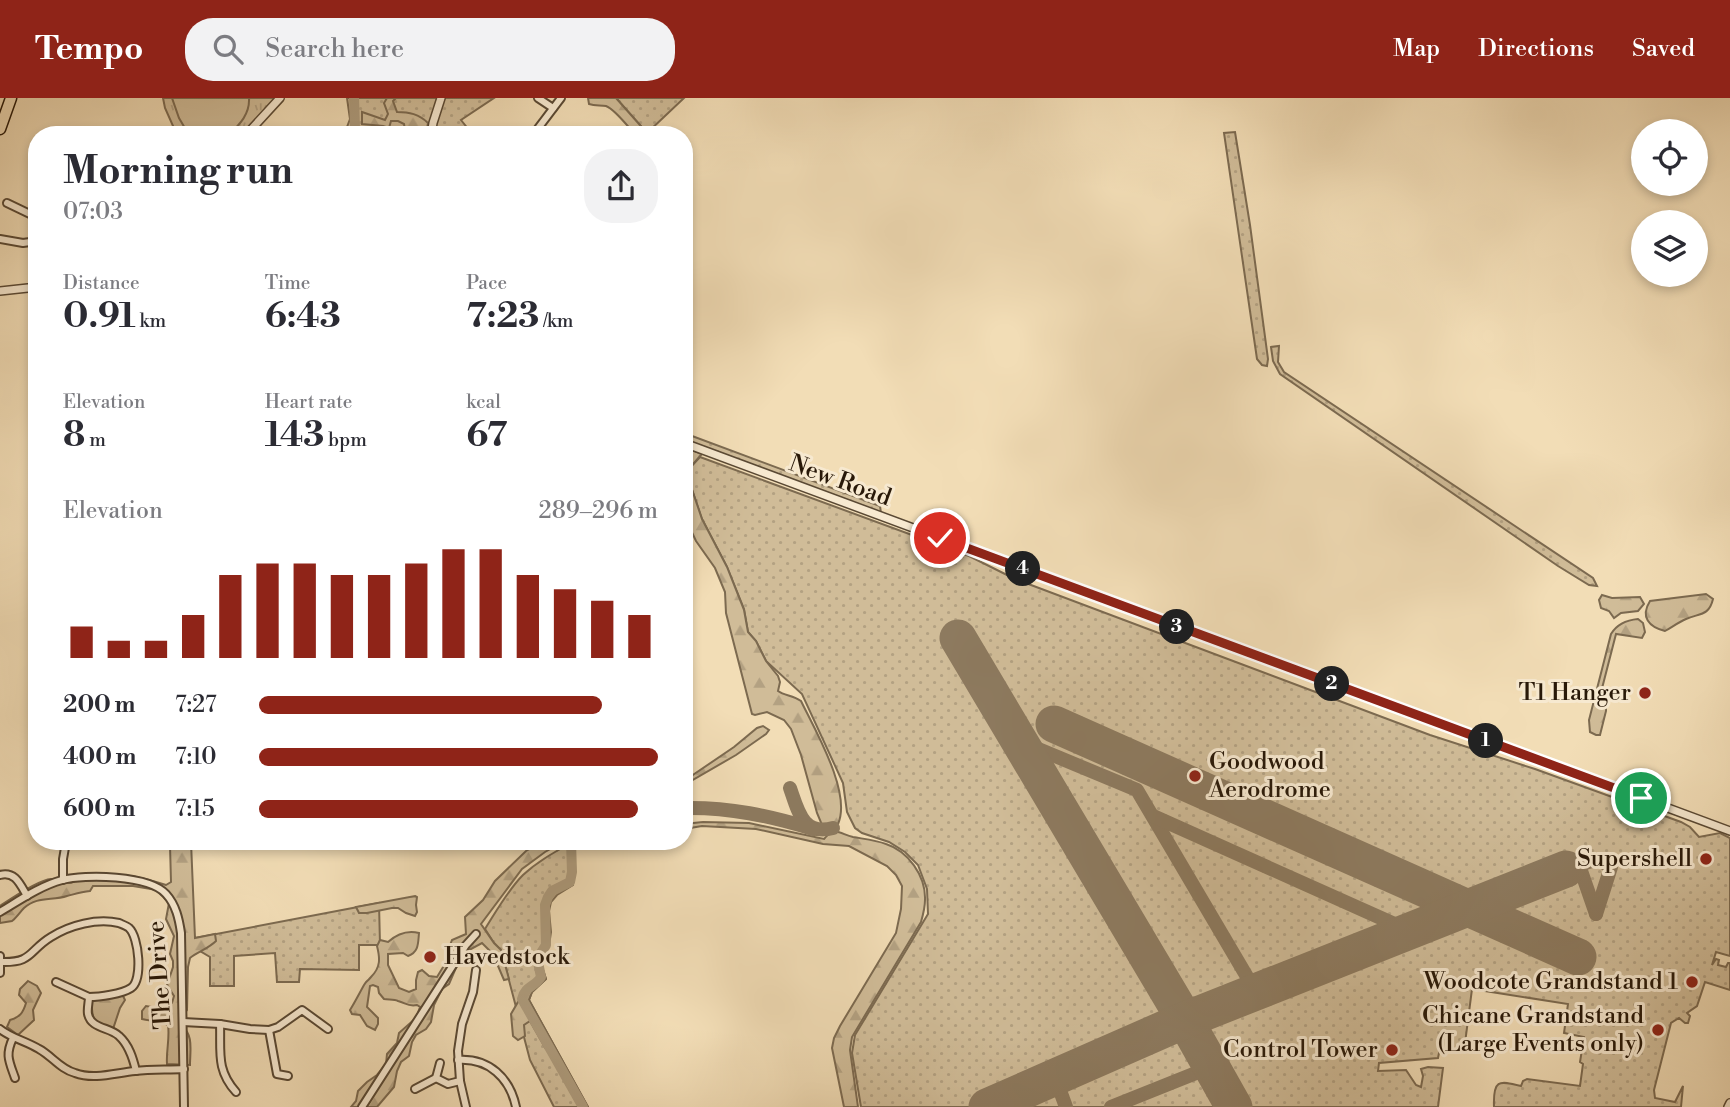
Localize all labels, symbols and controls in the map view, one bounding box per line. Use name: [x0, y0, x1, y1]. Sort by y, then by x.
search box: [185, 18, 675, 81]
text: Tempo: [35, 29, 143, 70]
icon: search: [209, 30, 247, 68]
text: Search here: [265, 33, 404, 65]
text: Map: [1393, 34, 1440, 64]
text: Directions: [1478, 34, 1594, 64]
text: Saved: [1632, 34, 1695, 64]
map controls: [1631, 119, 1708, 287]
button: locate: [1631, 119, 1708, 196]
text: Morning run: [63, 148, 293, 195]
button: share: [584, 149, 658, 223]
text: 07:03: [63, 198, 123, 226]
button: layers: [1631, 210, 1708, 287]
text: Distance: [63, 271, 140, 295]
text: Time: [265, 271, 310, 295]
text: Pace: [466, 271, 507, 295]
text: 0.91: [63, 295, 136, 338]
text: 6:43: [265, 295, 341, 338]
text: 7:23: [466, 295, 539, 338]
text: km: [136, 309, 166, 333]
text: /km: [539, 309, 573, 333]
text: Elevation: [63, 390, 145, 414]
text: Heart rate: [265, 390, 352, 414]
text: kcal: [466, 390, 501, 414]
text: 8: [63, 414, 85, 457]
text: 143: [265, 414, 324, 457]
text: 67: [466, 414, 507, 457]
text: m: [85, 428, 106, 452]
text: bpm: [324, 428, 367, 452]
street label: New Road: [785, 449, 896, 513]
text: Elevation: [63, 497, 163, 525]
text: 289–296 m: [539, 497, 658, 525]
pin: [910, 508, 970, 568]
icon: check: [921, 519, 959, 557]
pin: 4: [1006, 552, 1040, 587]
text: 4: [1016, 556, 1029, 580]
pin: 3: [1160, 610, 1194, 644]
text: 3: [1171, 614, 1182, 638]
pin: 2: [1314, 666, 1350, 702]
text: 2: [1326, 671, 1337, 695]
place label: T1 Hanger: [1518, 678, 1631, 708]
marker: T1 Hanger: [1637, 685, 1653, 701]
text: 200 m: [63, 691, 135, 719]
text: 7:27: [175, 691, 217, 719]
pin: 1: [1468, 724, 1504, 758]
text: 1: [1481, 728, 1490, 752]
text: 400 m: [63, 743, 136, 771]
text: 7:10: [175, 743, 217, 771]
place label: Goodwood Aerodrome: [1208, 747, 1331, 805]
marker: Goodwood Aerodrome: [1187, 768, 1203, 784]
pin: [1611, 768, 1671, 828]
icon: arrive: [1622, 779, 1660, 817]
text: 600 m: [63, 795, 136, 823]
text: 7:15: [175, 795, 215, 823]
place label: Supershell: [1577, 844, 1692, 874]
marker: Supershell: [1698, 851, 1714, 867]
street label: The Drive: [141, 920, 179, 1030]
place label: Havedstock: [444, 942, 571, 972]
marker: Havedstock: [422, 949, 438, 965]
place label: Woodcote Grandstand 1: [1422, 967, 1679, 997]
marker: Woodcote Grandstand 1: [1684, 974, 1700, 990]
place label: Chicane Grandstand (Large Events only): [1422, 1001, 1644, 1059]
marker: Chicane Grandstand (Large Events only): [1650, 1022, 1666, 1038]
place label: Control Tower: [1223, 1035, 1378, 1065]
marker: Control Tower: [1384, 1042, 1400, 1058]

